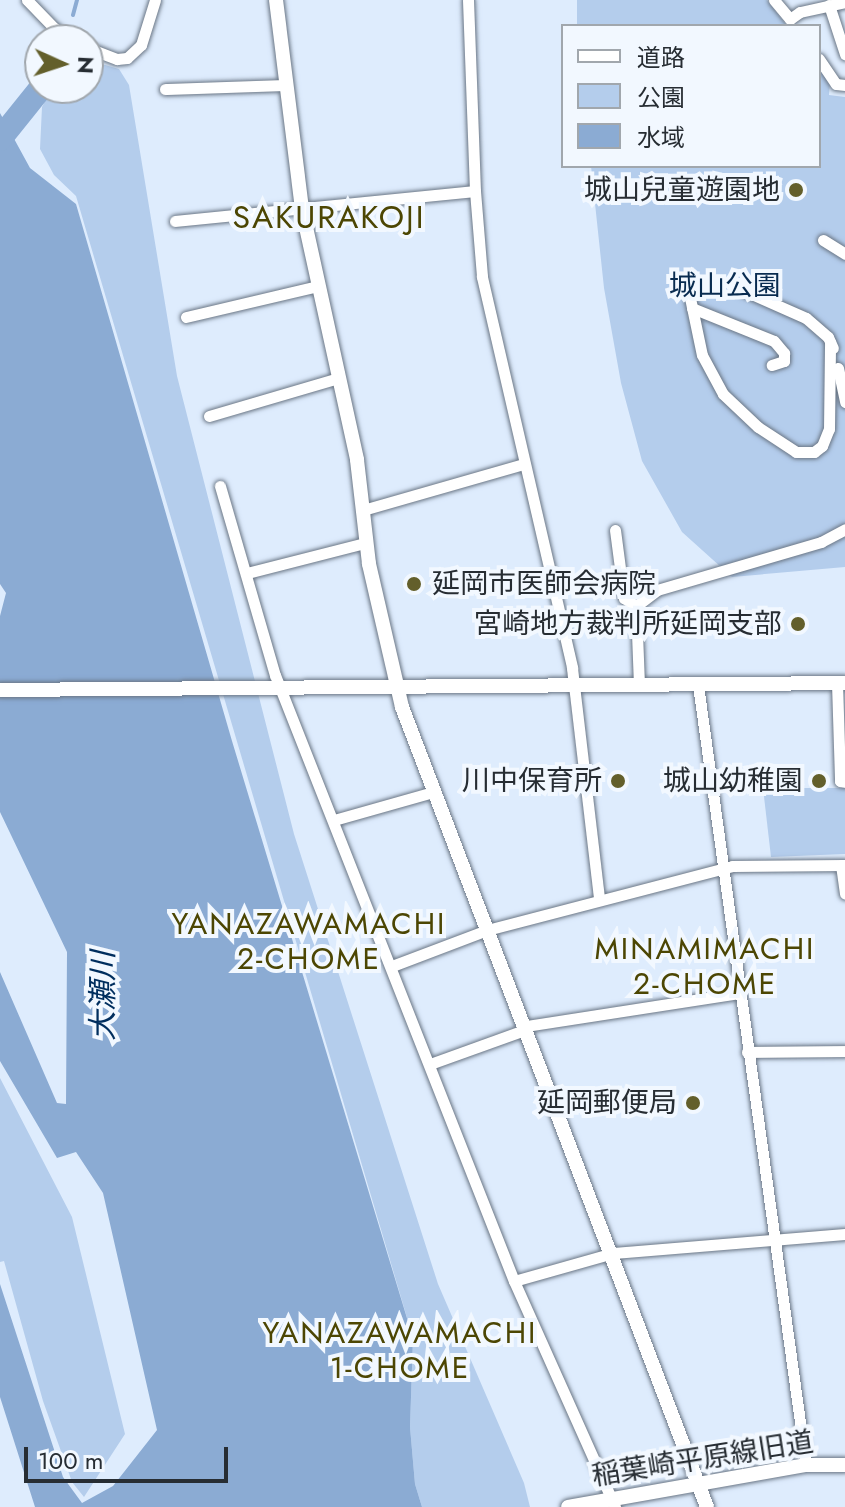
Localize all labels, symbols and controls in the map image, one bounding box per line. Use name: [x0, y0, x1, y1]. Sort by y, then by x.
north arrow: [24, 24, 104, 104]
legend: [561, 24, 821, 168]
text: 道路: [637, 40, 685, 75]
text: N: [70, 56, 102, 75]
text: 公園: [637, 80, 685, 115]
text: 水域: [637, 120, 685, 155]
place label: 城山兒童遊園地: [584, 173, 780, 207]
marker: 城山兒童遊園地: [787, 181, 805, 199]
district label: SAKURAKOJI: [232, 198, 426, 236]
park label: 城山公園: [669, 269, 781, 303]
place label: 延岡市医師会病院: [432, 567, 656, 601]
marker: 延岡市医師会病院: [403, 573, 425, 595]
place label: 宮崎地方裁判所延岡支部: [474, 607, 782, 641]
marker: 宮崎地方裁判所延岡支部: [789, 615, 807, 633]
place label: 川中保育所: [462, 764, 602, 798]
place label: 城山幼稚園: [663, 764, 803, 798]
marker: 川中保育所: [609, 772, 627, 790]
marker: 城山幼稚園: [810, 772, 828, 790]
district label: YANAZAWAMACHI 2-CHOME: [172, 906, 446, 976]
district label: MINAMIMACHI 2-CHOME: [595, 931, 815, 1002]
water label: 大瀬川: [85, 951, 121, 1041]
place label: 延岡郵便局: [537, 1086, 677, 1120]
marker: 延岡郵便局: [684, 1094, 702, 1112]
district label: YANAZAWAMACHI 1-CHOME: [263, 1315, 537, 1386]
street label: 稲葉崎平原線旧道: [590, 1425, 816, 1493]
scale bar: [28, 1431, 232, 1481]
text: 100 m: [38, 1443, 104, 1478]

